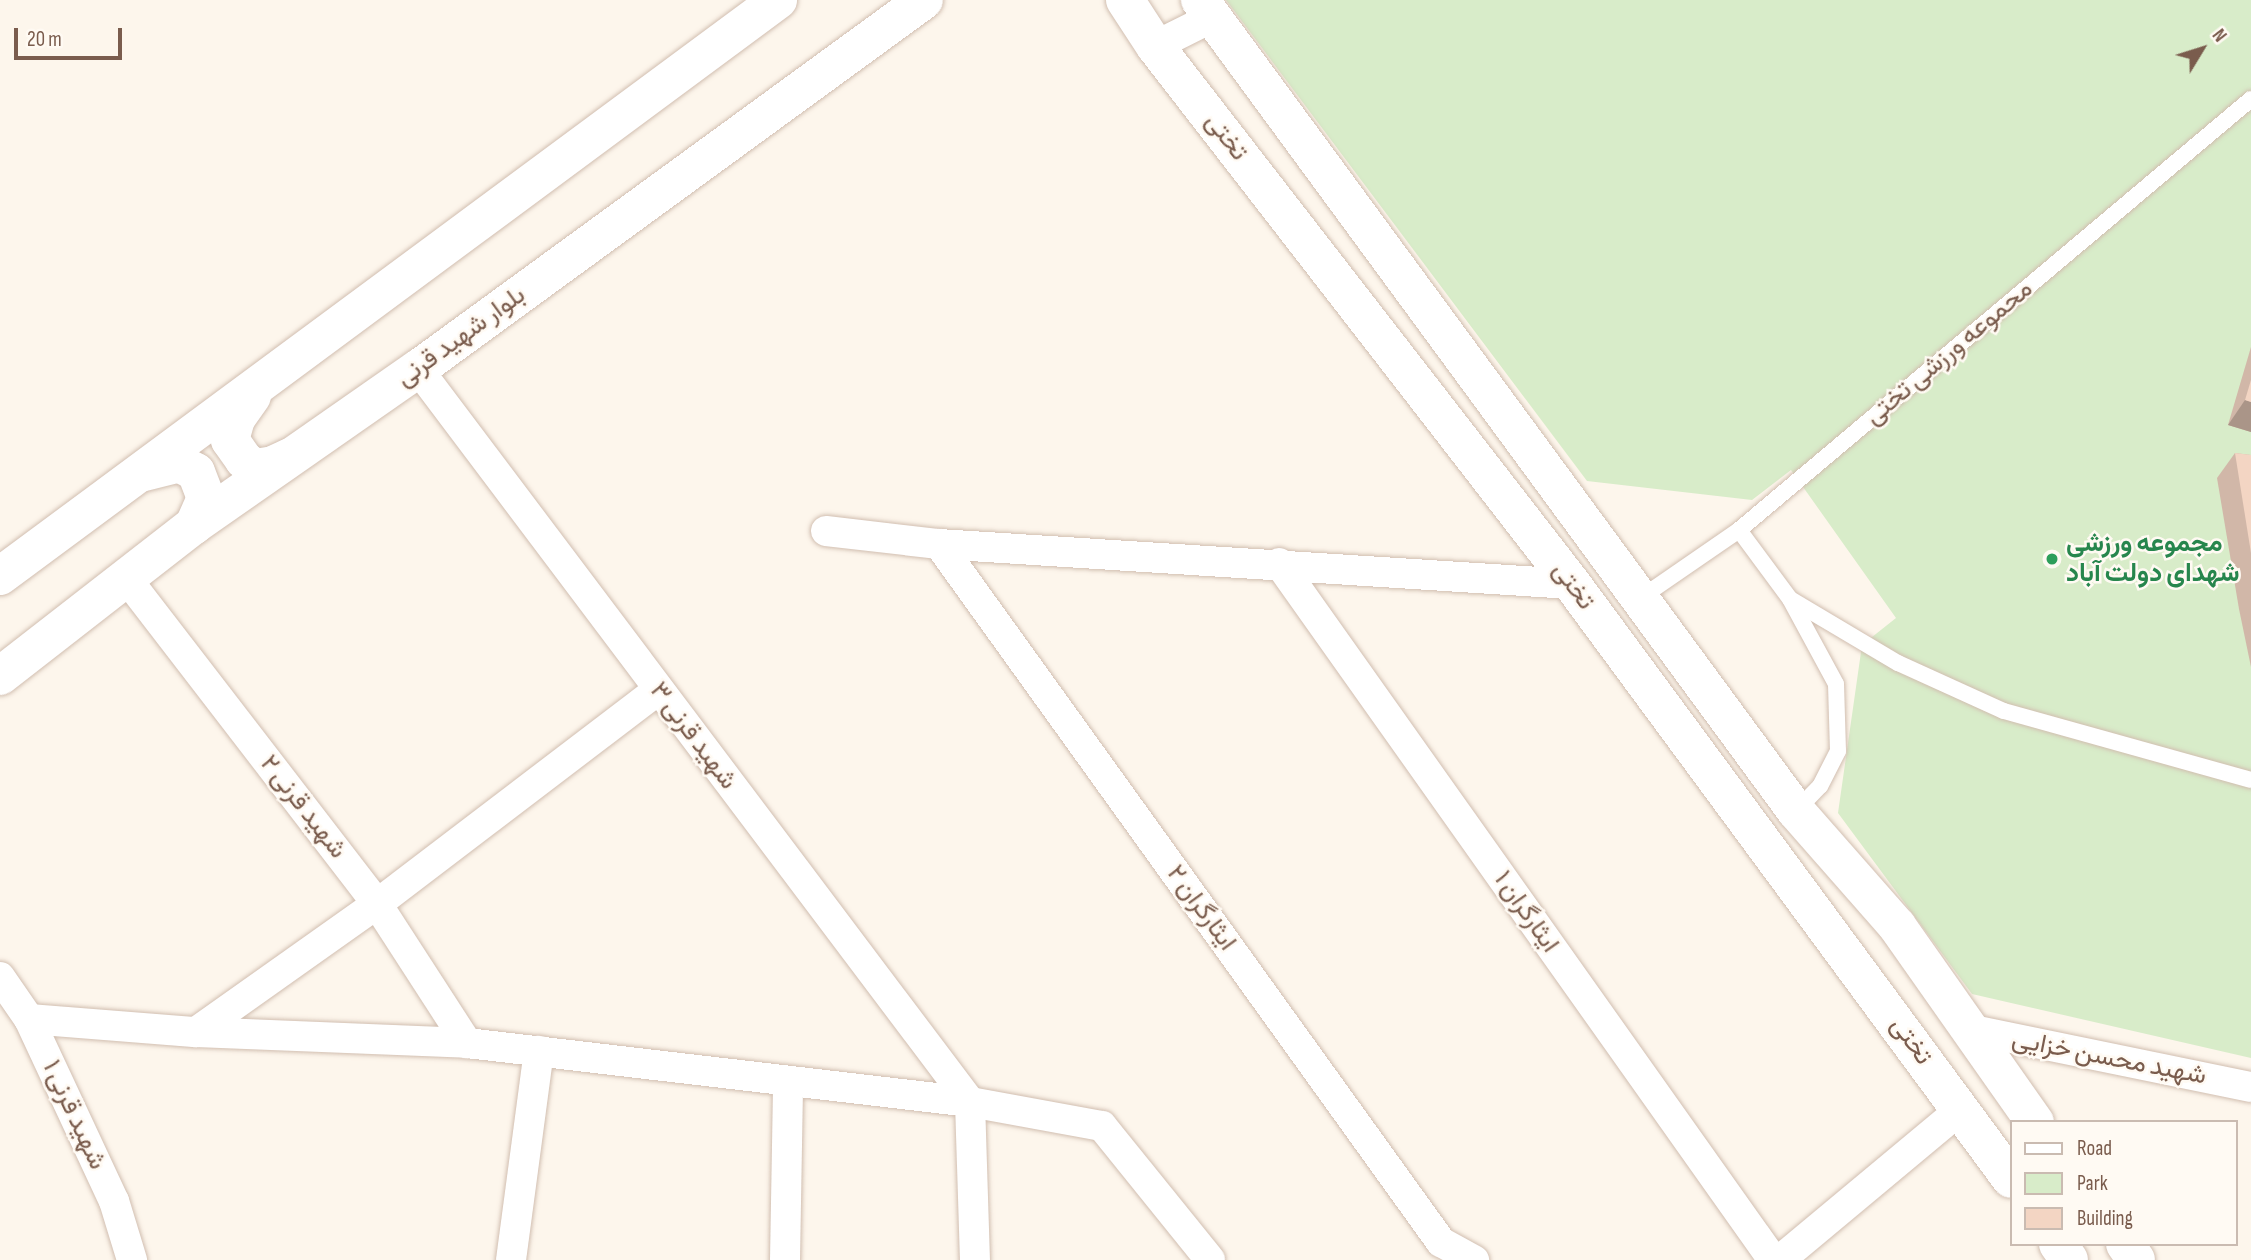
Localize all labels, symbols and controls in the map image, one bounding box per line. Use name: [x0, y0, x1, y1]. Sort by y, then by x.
scale bar: [18, 14, 126, 58]
north arrow: [2167, 14, 2237, 84]
text: N: [2207, 25, 2231, 47]
text: 20 m: [27, 27, 62, 52]
street label: تختی: [1198, 107, 1254, 167]
street label: محموعه ورزشی تختی: [1859, 274, 2039, 432]
street label: بلوار شهید قرنی: [390, 280, 532, 394]
place label: مجموعه ورزشی شهدای دولت آباد: [2066, 528, 2239, 590]
marker: مجموعه ورزشی شهدای دولت آباد: [2044, 551, 2060, 567]
street label: تختی: [1545, 556, 1601, 616]
street label: شهید قرنی ۳: [642, 676, 744, 796]
street label: شهید قرنی ۲: [253, 749, 353, 865]
street label: ایثارگران ۲: [1159, 859, 1243, 957]
street label: ایثارگران ۱: [1487, 865, 1565, 959]
street label: تختی: [1883, 1011, 1939, 1071]
street label: شهید محسن خزایی: [2009, 1024, 2209, 1092]
street label: شهید قرنی ۱: [35, 1055, 113, 1175]
legend: [2010, 1120, 2237, 1246]
text: Road: [2077, 1136, 2112, 1161]
text: Park: [2077, 1171, 2108, 1196]
text: Building: [2077, 1206, 2133, 1231]

